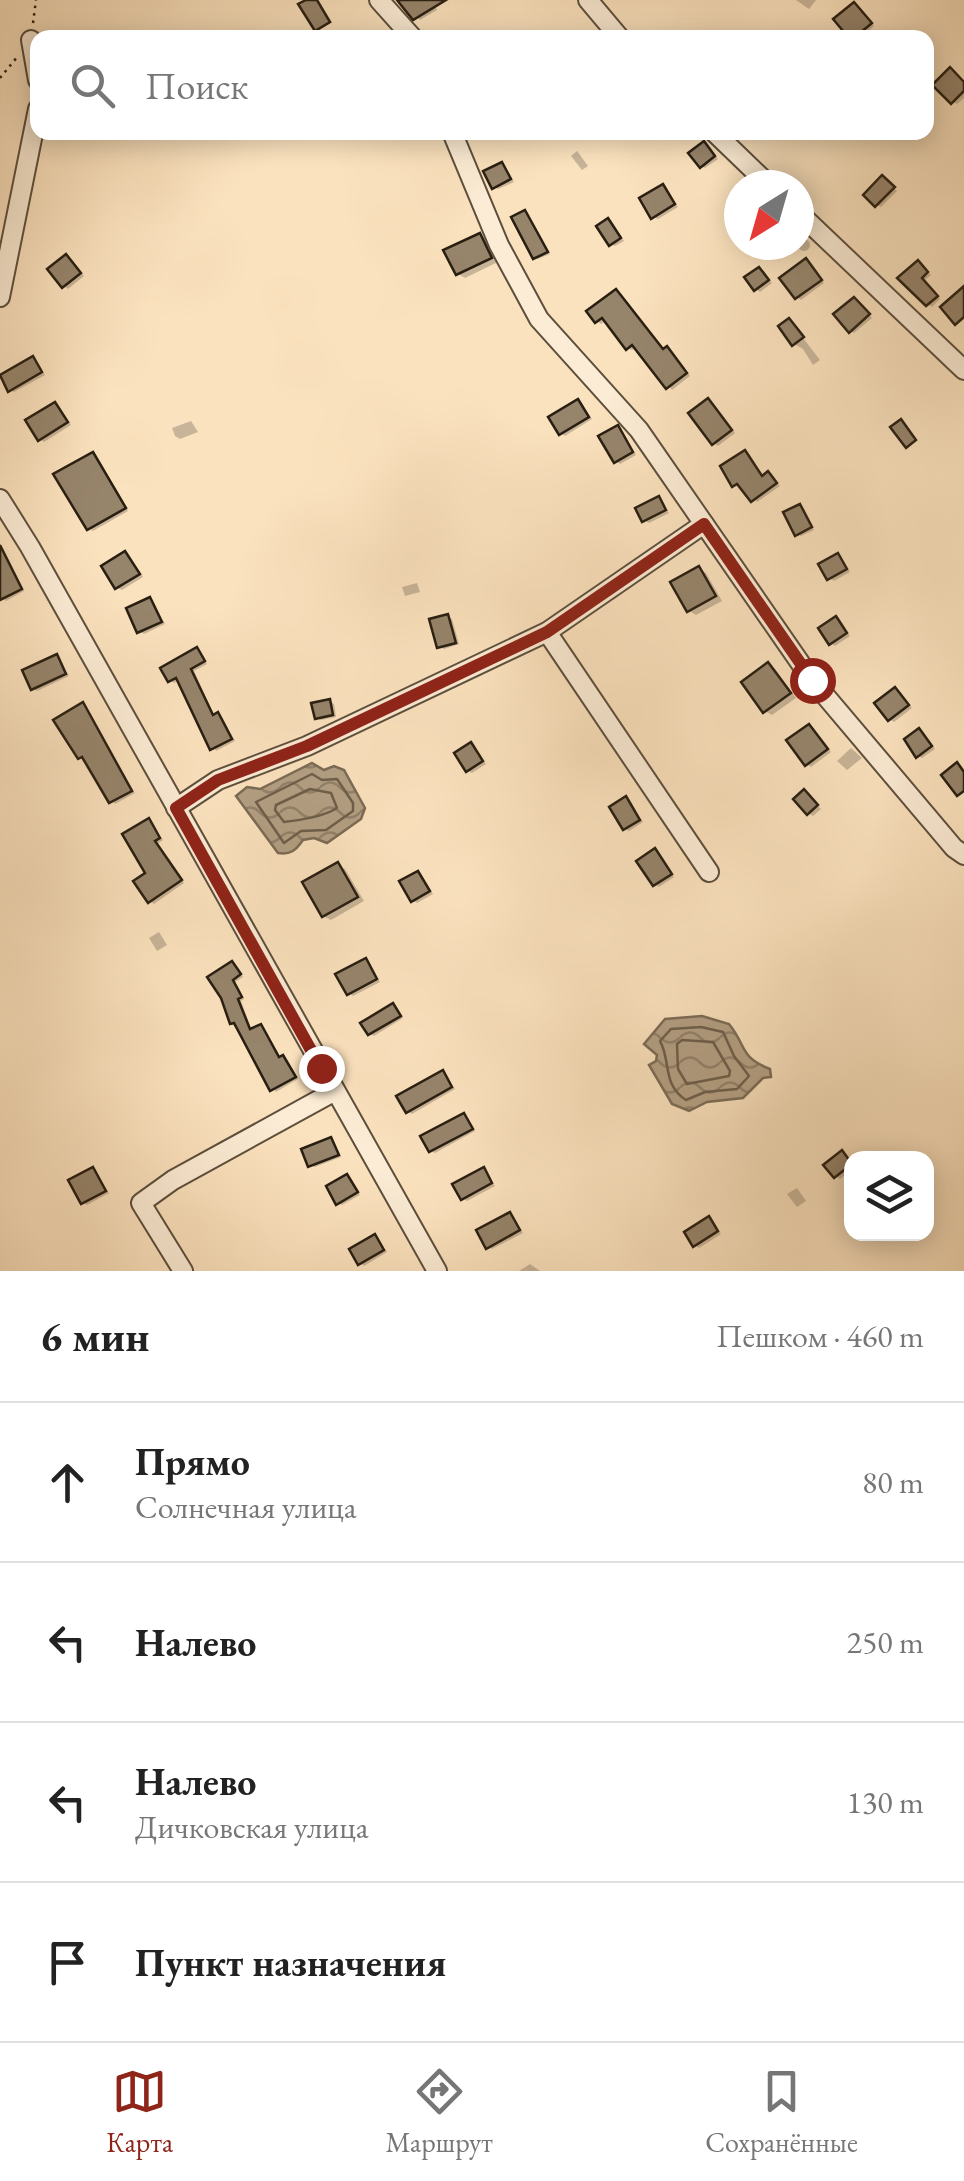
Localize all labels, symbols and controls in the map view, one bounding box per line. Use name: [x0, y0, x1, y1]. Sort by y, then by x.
search box: [30, 30, 934, 140]
icon: search: [65, 58, 120, 113]
text: Поиск: [145, 61, 248, 110]
north arrow: [724, 170, 814, 260]
route start: [790, 658, 836, 704]
route end: [299, 1046, 345, 1092]
map controls: [844, 1151, 934, 1241]
button: layers: [844, 1151, 934, 1241]
text: 6 мин: [40, 1309, 149, 1364]
text: Пешком · 460 m: [716, 1315, 924, 1357]
text: Прямо: [135, 1437, 250, 1486]
icon: ahead: [40, 1455, 95, 1510]
text: 80 m: [862, 1461, 924, 1503]
text: Солнечная улица: [135, 1486, 357, 1528]
icon: left: [40, 1615, 95, 1670]
text: Налево: [135, 1618, 256, 1667]
text: 250 m: [847, 1621, 924, 1663]
text: Налево: [135, 1757, 256, 1806]
icon: left: [40, 1775, 95, 1830]
text: 130 m: [847, 1781, 924, 1823]
text: Дичковская улица: [135, 1806, 368, 1848]
icon: arrive: [40, 1935, 95, 1990]
text: Пункт назначения: [135, 1938, 446, 1987]
tab: Карта: [106, 2064, 173, 2160]
tab: Маршрут: [385, 2064, 493, 2160]
tab: Сохранённые: [705, 2064, 858, 2160]

